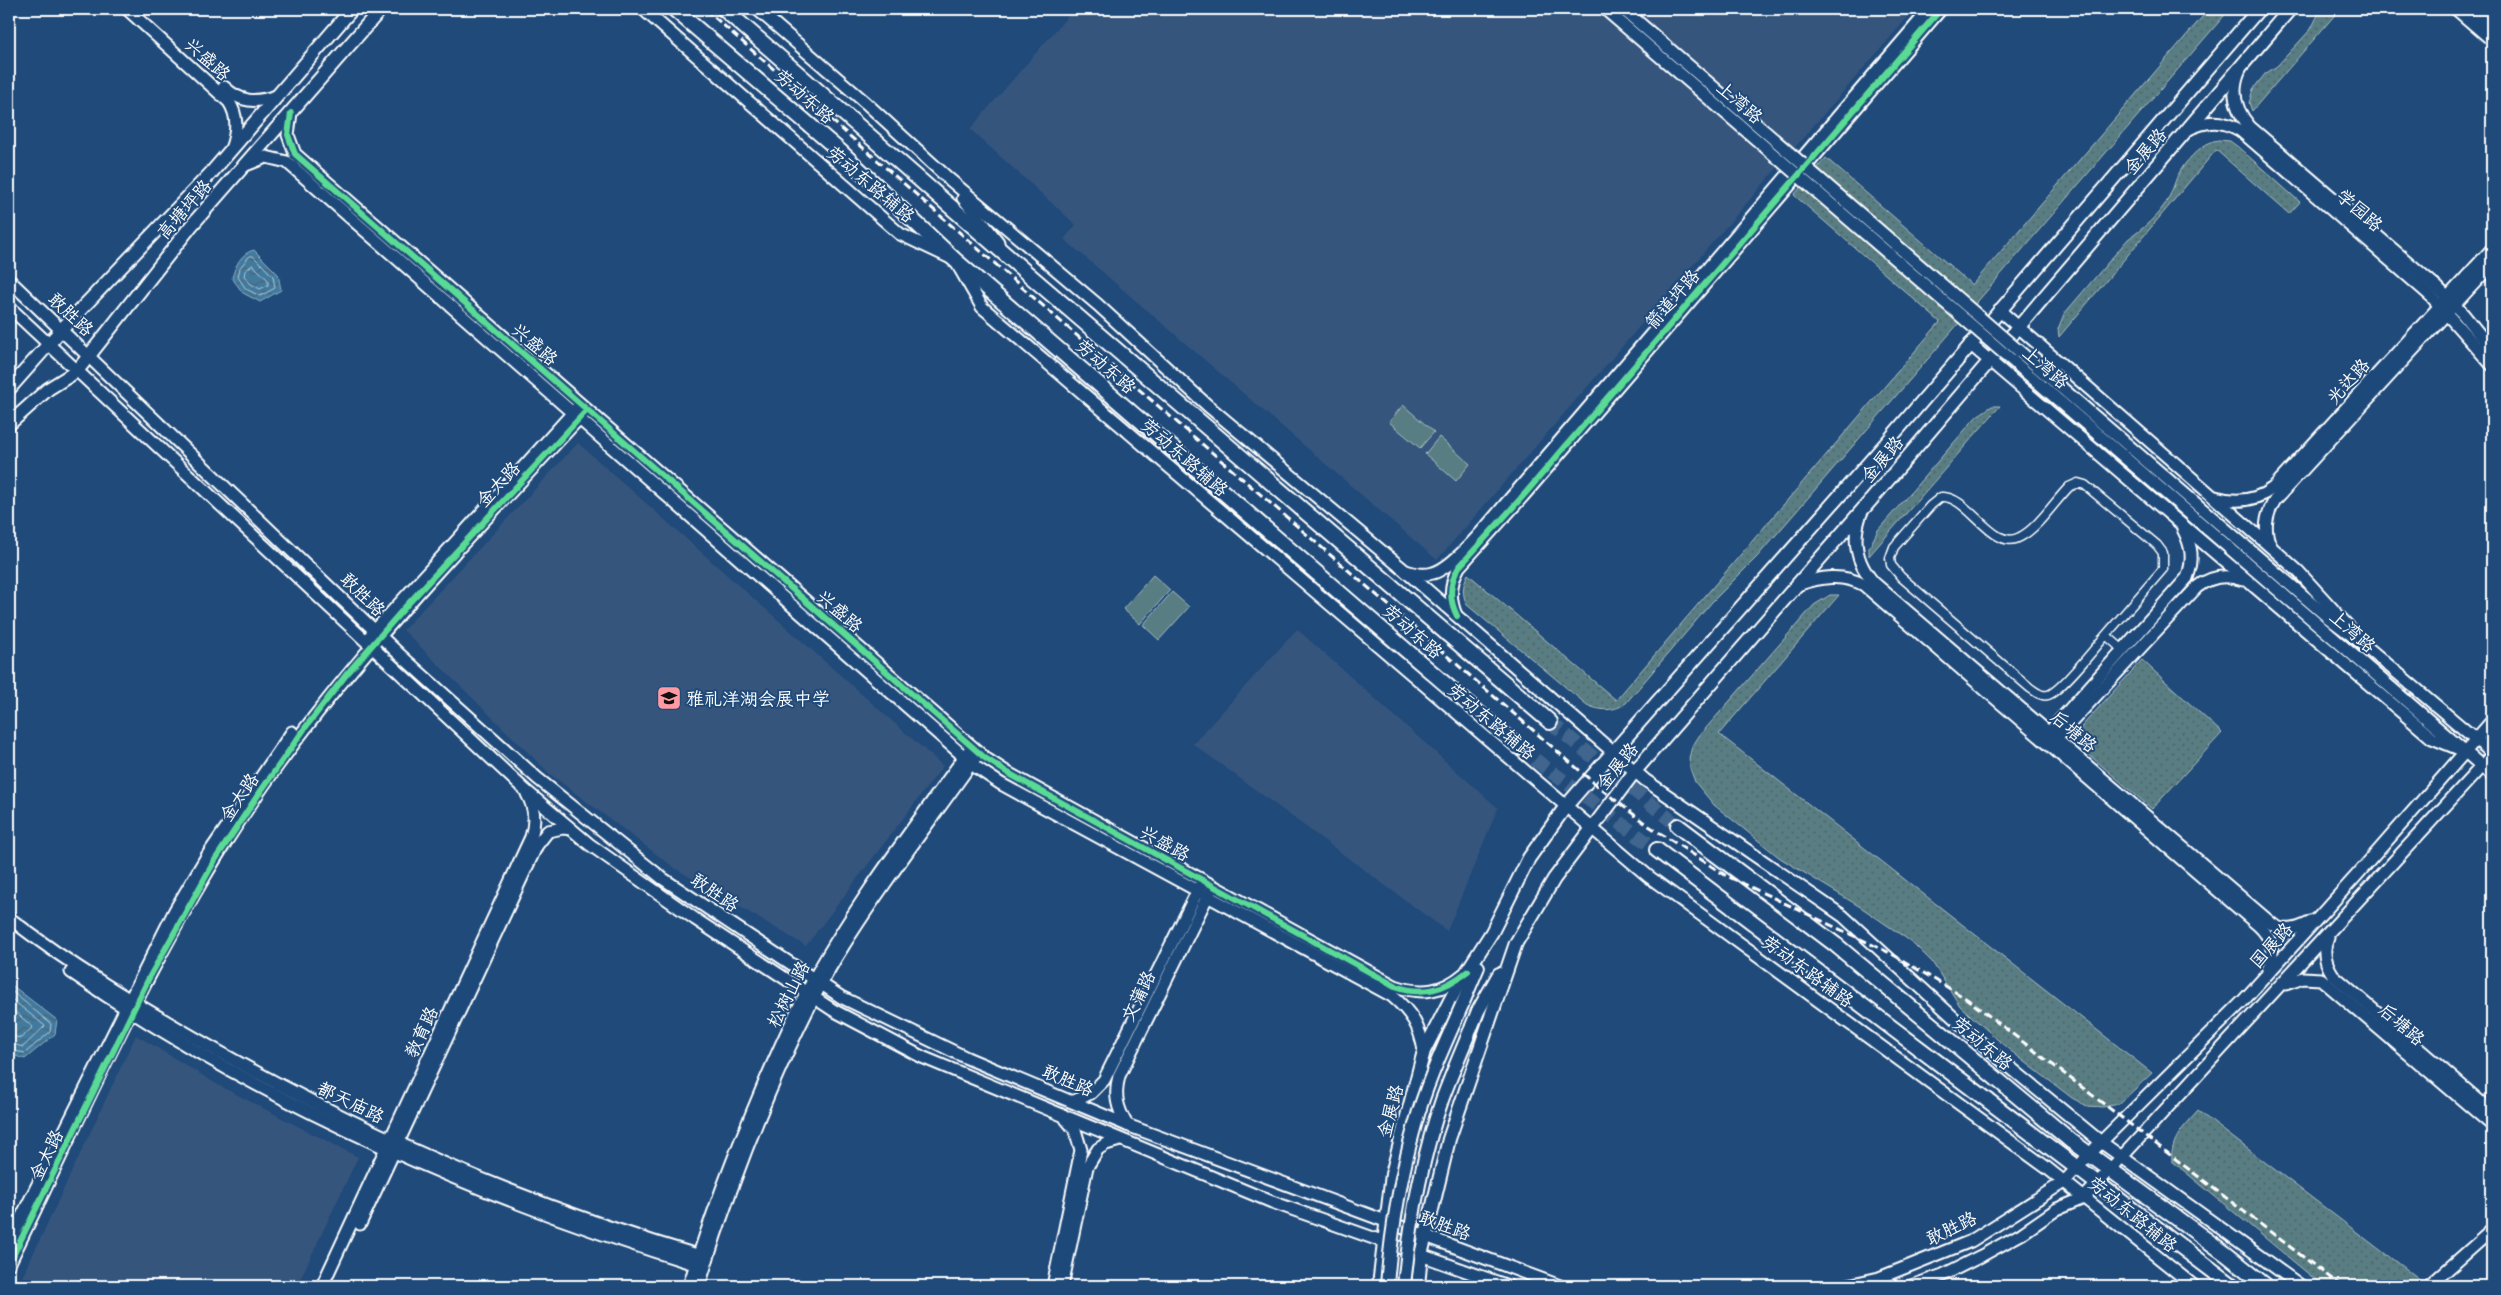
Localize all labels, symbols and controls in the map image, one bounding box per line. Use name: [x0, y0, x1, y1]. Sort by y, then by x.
street label: 兴盛路: [180, 32, 236, 86]
street label: 劳动东路: [770, 64, 840, 128]
street label: 上湾路: [1712, 76, 1768, 128]
street label: 金展路: [2119, 123, 2171, 179]
street label: 劳动东路辅路: [822, 140, 920, 228]
street label: 高塘坪路: [152, 174, 216, 244]
street label: 学园路: [2332, 184, 2388, 236]
street label: 箭道坪路: [1640, 264, 1704, 334]
street label: 敢胜路: [43, 287, 99, 341]
street label: 兴盛路: [507, 318, 563, 370]
street label: 劳动东路: [1071, 334, 1141, 398]
street label: 上湾路: [2018, 341, 2074, 393]
street label: 光达路: [2321, 353, 2375, 409]
street label: 劳动东路辅路: [1137, 413, 1233, 501]
street label: 金展路: [1856, 431, 1908, 487]
street label: 金太路: [471, 456, 525, 512]
street label: 敢胜路: [336, 567, 390, 621]
street label: 兴盛路: [812, 585, 868, 637]
street label: 劳动东路: [1378, 599, 1448, 663]
street label: 上湾路: [2325, 605, 2381, 657]
street label: 劳动东路辅路: [1443, 677, 1541, 765]
school or university icon: 雅礼洋湖会展中学: [656, 685, 682, 711]
place label: 雅礼洋湖会展中学: [686, 687, 830, 710]
street label: 后塘路: [2046, 705, 2102, 757]
street label: 金展路: [1591, 738, 1643, 794]
street label: 金太路: [214, 768, 264, 826]
street label: 兴盛路: [1136, 820, 1194, 866]
street label: 敢胜路: [686, 867, 744, 917]
street label: 国展路: [2244, 917, 2298, 973]
street label: 劳动东路辅路: [1758, 930, 1858, 1012]
street label: 松树山路: [761, 957, 815, 1031]
street label: 文蒲路: [1116, 967, 1160, 1025]
street label: 后塘路: [2374, 998, 2430, 1050]
street label: 教育路: [399, 1003, 443, 1061]
street label: 劳动东路: [1948, 1011, 2018, 1075]
street label: 敢胜路: [1039, 1059, 1097, 1101]
street label: 都天庙路: [313, 1075, 388, 1128]
street label: 金展路: [1372, 1082, 1408, 1140]
street label: 金太路: [24, 1126, 68, 1184]
street label: 劳动东路辅路: [2084, 1171, 2182, 1257]
street label: 敢胜路: [1416, 1205, 1474, 1245]
street label: 敢胜路: [1922, 1206, 1980, 1250]

